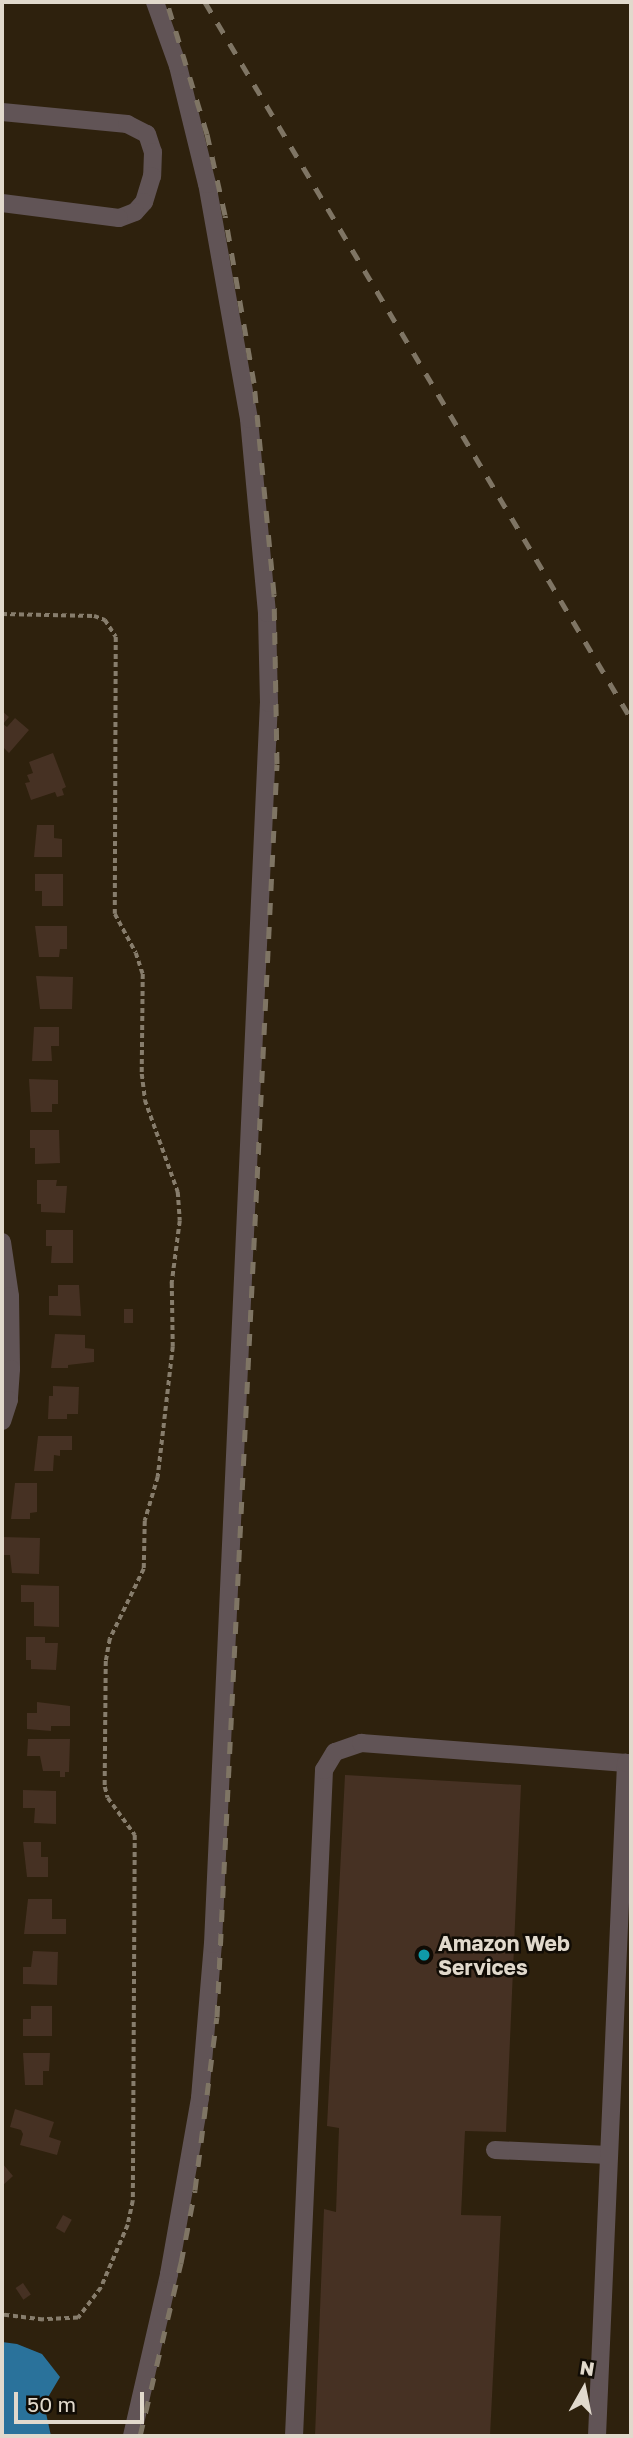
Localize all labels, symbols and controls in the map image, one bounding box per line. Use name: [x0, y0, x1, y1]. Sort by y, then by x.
place label: Amazon Web Services: [438, 1930, 570, 1980]
marker: Amazon Web Services: [416, 1947, 432, 1963]
north arrow: [549, 2354, 619, 2424]
text: N: [578, 2355, 596, 2380]
scale bar: [18, 2378, 147, 2422]
text: 50 m: [27, 2391, 76, 2417]

